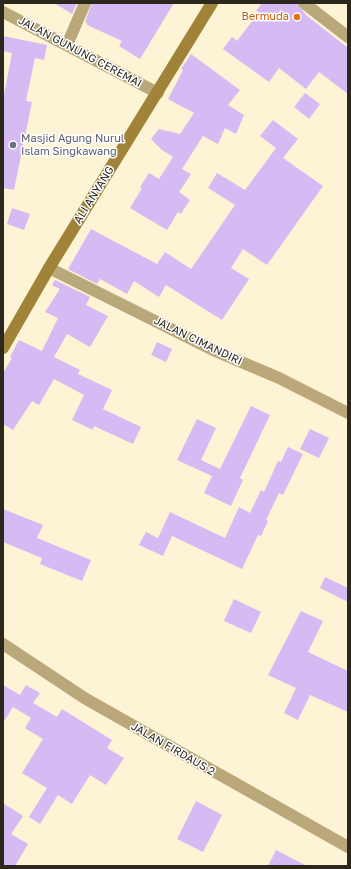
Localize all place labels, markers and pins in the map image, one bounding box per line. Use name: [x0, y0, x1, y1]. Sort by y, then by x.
place label: Bermuda: [242, 10, 289, 24]
marker: Bermuda: [292, 12, 302, 22]
place label: Masjid Agung Nurul Islam Singkawang: [21, 132, 124, 158]
marker: Masjid Agung Nurul Islam Singkawang: [8, 140, 18, 150]

